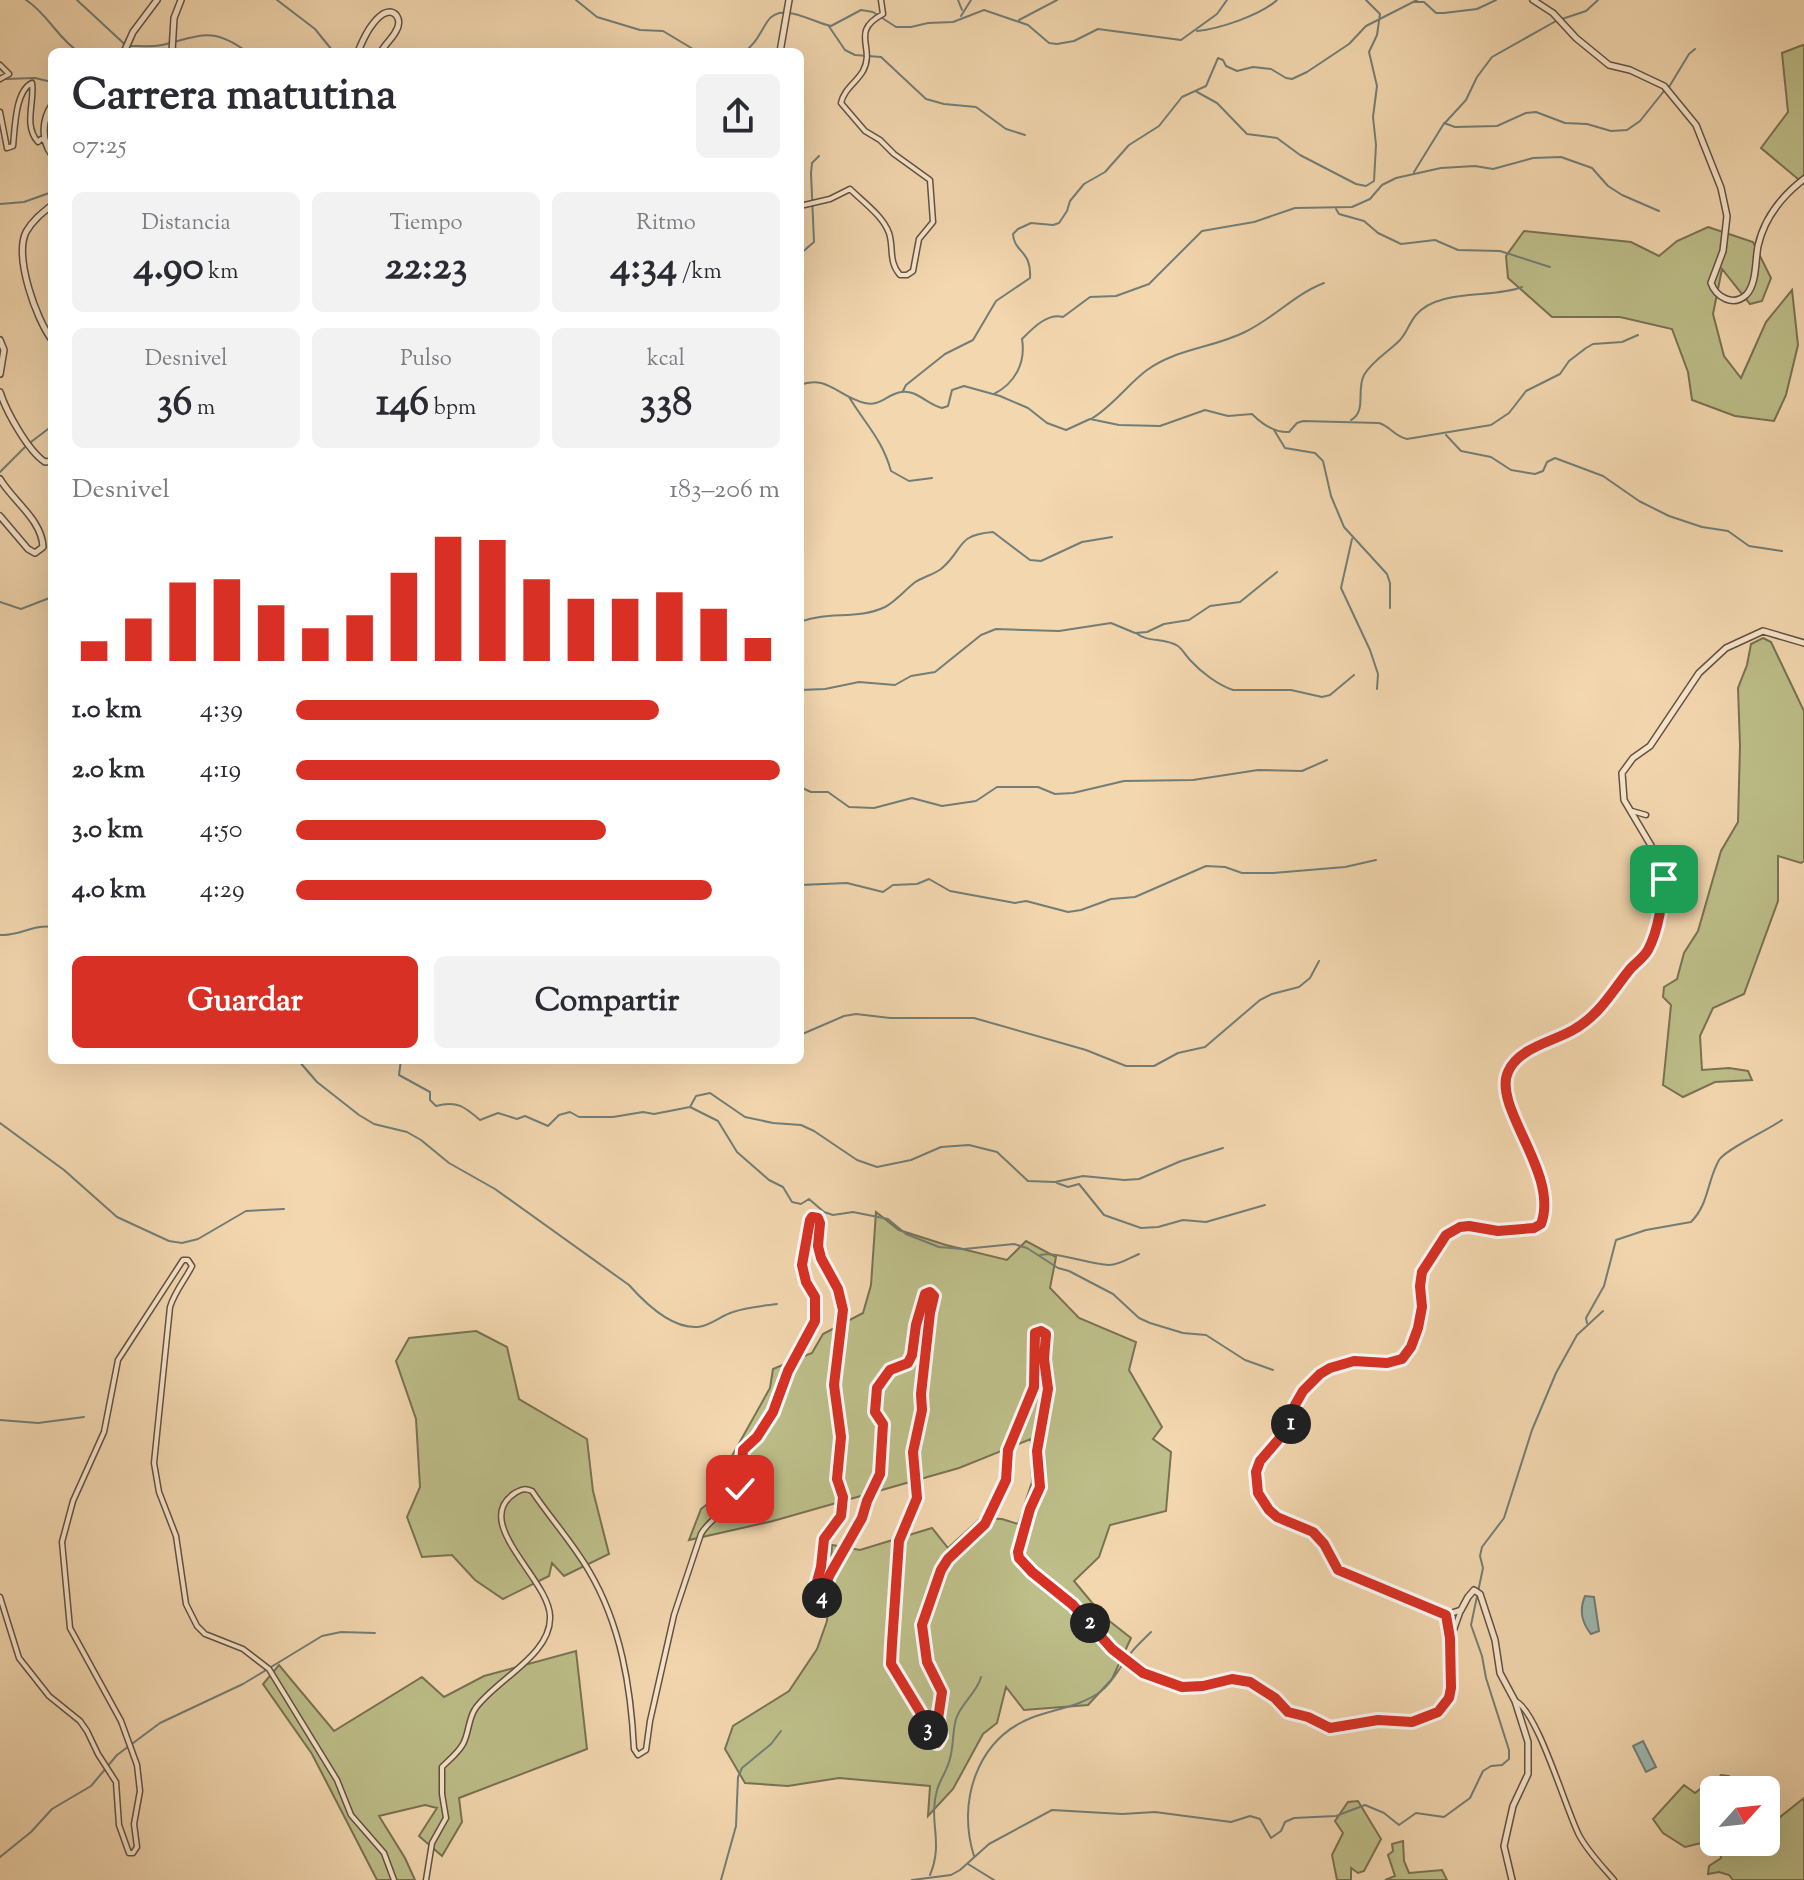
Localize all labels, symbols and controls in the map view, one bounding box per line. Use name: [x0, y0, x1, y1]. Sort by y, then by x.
text: Carrera matutina: [72, 66, 397, 129]
button: share: [696, 74, 780, 158]
text: 07:25: [72, 128, 127, 165]
text: Distancia: [141, 208, 231, 240]
text: Tiempo: [390, 208, 463, 240]
text: Ritmo: [636, 208, 696, 240]
text: 4.90: [134, 240, 204, 297]
text: 22:23: [385, 240, 467, 297]
text: 4:34: [610, 240, 677, 297]
text: km: [204, 257, 238, 289]
text: /km: [677, 257, 722, 289]
text: Desnivel: [145, 344, 227, 376]
text: Pulso: [400, 344, 452, 376]
text: kcal: [647, 344, 685, 376]
text: 36: [157, 376, 192, 433]
text: 146: [376, 376, 429, 433]
text: 338: [640, 376, 692, 433]
text: m: [192, 393, 215, 425]
text: bpm: [429, 393, 476, 425]
text: Desnivel: [72, 472, 170, 509]
text: 183–206 m: [669, 472, 780, 509]
text: 1.0 km: [72, 692, 142, 729]
text: 4:39: [200, 692, 243, 729]
text: 2.0 km: [72, 752, 145, 789]
text: 4:19: [200, 752, 241, 789]
text: 3.0 km: [72, 812, 143, 849]
text: 4:50: [200, 812, 243, 849]
pin: [1630, 845, 1698, 913]
icon: arrive: [1642, 857, 1686, 901]
text: 4.0 km: [72, 872, 146, 909]
text: 4:29: [200, 872, 245, 909]
button: Guardar: [72, 956, 418, 1048]
button: Compartir: [434, 956, 780, 1048]
pin: 1: [1271, 1404, 1311, 1444]
text: 1: [1287, 1408, 1295, 1440]
pin: [706, 1455, 774, 1523]
icon: check: [718, 1467, 762, 1511]
pin: 4: [802, 1578, 842, 1618]
text: 4: [816, 1582, 828, 1614]
pin: 2: [1070, 1603, 1110, 1643]
text: 2: [1085, 1607, 1095, 1639]
pin: 3: [908, 1710, 948, 1750]
text: 3: [924, 1714, 932, 1746]
north arrow: [1700, 1776, 1780, 1856]
map controls: [1700, 1776, 1780, 1856]

